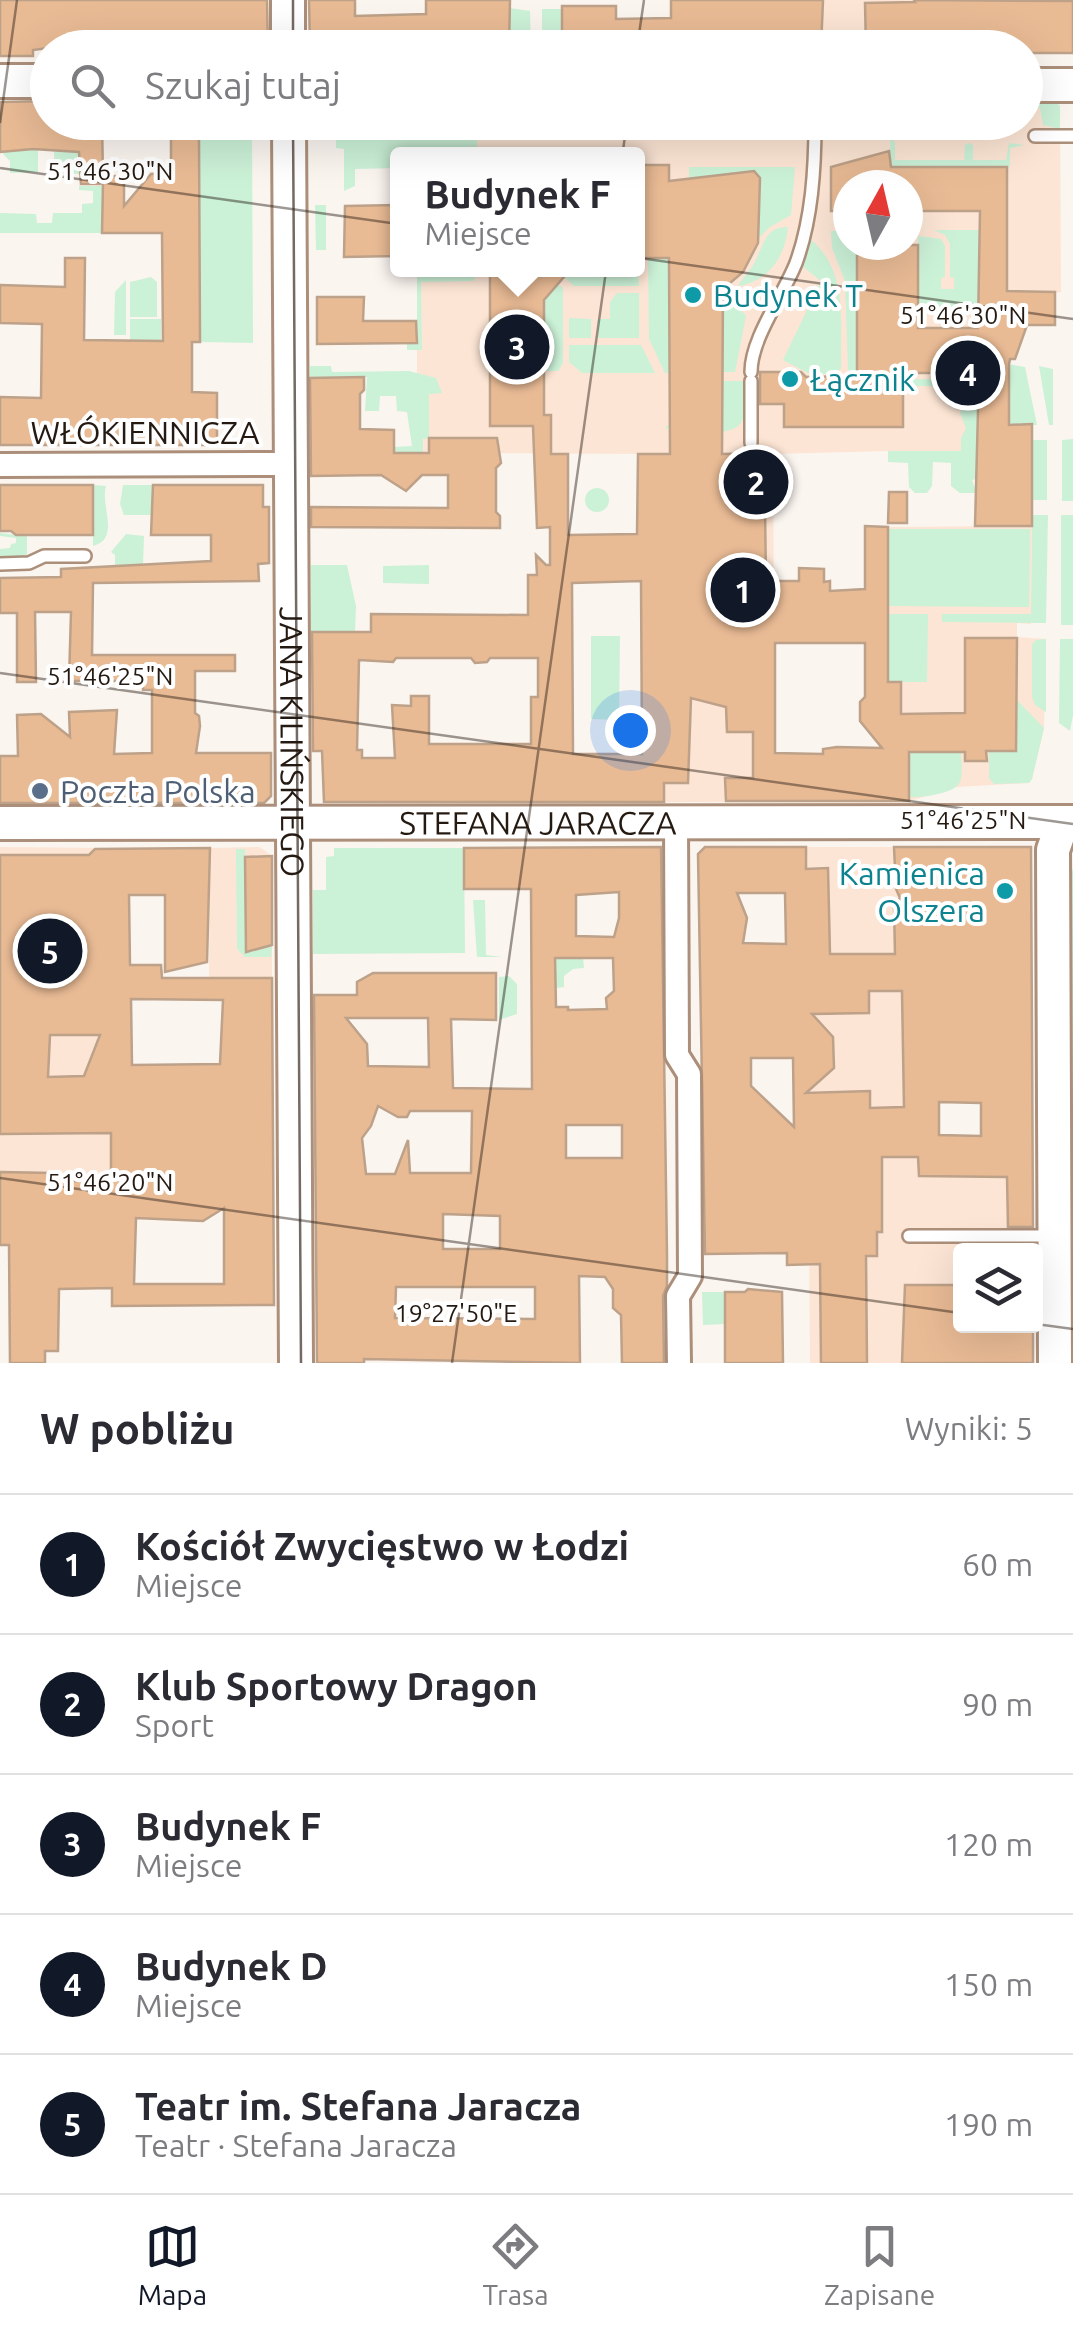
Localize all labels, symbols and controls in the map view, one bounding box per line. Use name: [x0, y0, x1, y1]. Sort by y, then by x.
search box: [30, 30, 1043, 140]
icon: search: [65, 58, 120, 113]
text: Szukaj tutaj: [145, 64, 341, 106]
popup: [390, 147, 645, 277]
text: 51°46'30"N: [47, 157, 173, 185]
north arrow: [833, 170, 923, 260]
text: Budynek F: [424, 173, 611, 215]
text: Miejsce: [424, 215, 532, 251]
place label: Budynek T: [713, 277, 863, 313]
marker: Budynek T: [682, 284, 704, 306]
text: 51°46'30"N: [900, 301, 1026, 329]
pin: 3: [484, 310, 550, 384]
pin: 4: [936, 336, 1000, 410]
place label: Łącznik: [810, 361, 915, 397]
marker: Łącznik: [779, 368, 801, 390]
street label: WŁÓKIENNICZA: [30, 414, 260, 450]
pin: 2: [724, 444, 788, 520]
pin: 1: [710, 552, 776, 628]
street label: JANA KILIŃSKIEGO: [274, 607, 311, 877]
text: 51°46'25"N: [47, 662, 173, 690]
your location: [605, 705, 656, 756]
place label: Poczta Polska: [60, 773, 256, 809]
marker: Poczta Polska: [29, 780, 51, 802]
street label: STEFANA JARACZA: [399, 804, 677, 841]
text: 51°46'25"N: [900, 806, 1026, 834]
place label: Kamienica Olszera: [839, 855, 985, 928]
marker: Kamienica Olszera: [994, 880, 1016, 902]
pin: 5: [18, 914, 82, 988]
text: 51°46'20"N: [47, 1168, 173, 1196]
map controls: [953, 1243, 1043, 1333]
button: layers: [953, 1243, 1043, 1333]
text: 19°27'50"E: [395, 1299, 517, 1327]
text: W pobliżu: [40, 1405, 235, 1452]
text: Wyniki: 5: [905, 1410, 1033, 1446]
text: Kościół Zwycięstwo w Łodzi: [135, 1525, 629, 1567]
text: 1: [63, 1546, 82, 1582]
text: 60 m: [962, 1546, 1033, 1582]
text: Miejsce: [135, 1567, 242, 1603]
text: Klub Sportowy Dragon: [135, 1665, 538, 1707]
text: 2: [63, 1686, 82, 1722]
text: 90 m: [962, 1686, 1033, 1722]
text: Sport: [135, 1707, 214, 1743]
text: Budynek F: [135, 1805, 321, 1847]
text: 3: [63, 1826, 82, 1862]
text: 120 m: [944, 1826, 1033, 1862]
text: Miejsce: [135, 1847, 242, 1883]
text: Budynek D: [135, 1945, 328, 1987]
text: 4: [63, 1966, 82, 2002]
text: 150 m: [944, 1966, 1033, 2002]
text: Miejsce: [135, 1987, 242, 2023]
text: Teatr im. Stefana Jaracza: [135, 2085, 581, 2127]
text: 5: [63, 2106, 82, 2142]
text: 190 m: [944, 2106, 1033, 2142]
text: Teatr · Stefana Jaracza: [135, 2127, 457, 2163]
tab: Mapa: [138, 2219, 207, 2310]
tab: Trasa: [482, 2219, 549, 2310]
tab: Zapisane: [824, 2219, 935, 2310]

